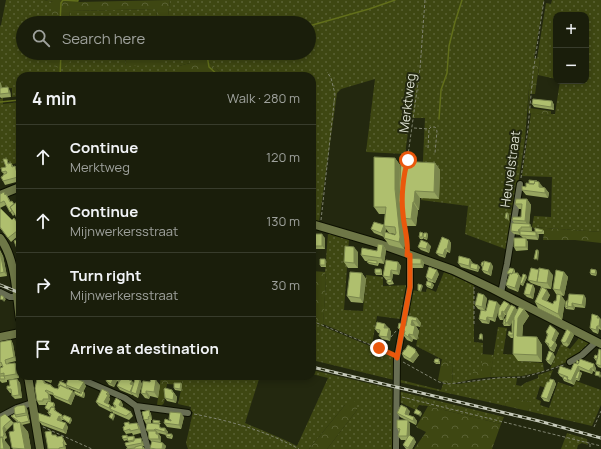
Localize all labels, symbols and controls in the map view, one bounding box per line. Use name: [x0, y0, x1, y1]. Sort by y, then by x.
map controls: [553, 12, 589, 84]
button: +: [553, 12, 589, 48]
search box: [16, 16, 316, 60]
icon: search: [30, 27, 52, 49]
text: Search here: [62, 28, 145, 49]
button: −: [553, 48, 589, 84]
street label: Merktweg: [394, 72, 420, 134]
text: 4 min: [32, 87, 76, 110]
text: Walk · 280 m: [227, 89, 300, 107]
street label: Heuvelstraat: [496, 129, 524, 209]
text: Continue: [70, 137, 138, 158]
icon: ahead: [32, 146, 54, 168]
text: 120 m: [266, 148, 300, 166]
route start: [399, 151, 417, 169]
text: Merktweg: [70, 158, 130, 176]
text: Continue: [70, 201, 138, 222]
icon: ahead: [32, 210, 54, 232]
text: 130 m: [266, 212, 300, 230]
text: Mijnwerkersstraat: [70, 222, 178, 240]
text: Turn right: [70, 265, 141, 286]
icon: right: [32, 274, 54, 296]
text: 30 m: [271, 276, 300, 294]
text: Mijnwerkersstraat: [70, 286, 178, 304]
icon: arrive: [32, 338, 54, 360]
text: Arrive at destination: [70, 338, 219, 359]
route end: [370, 339, 388, 357]

